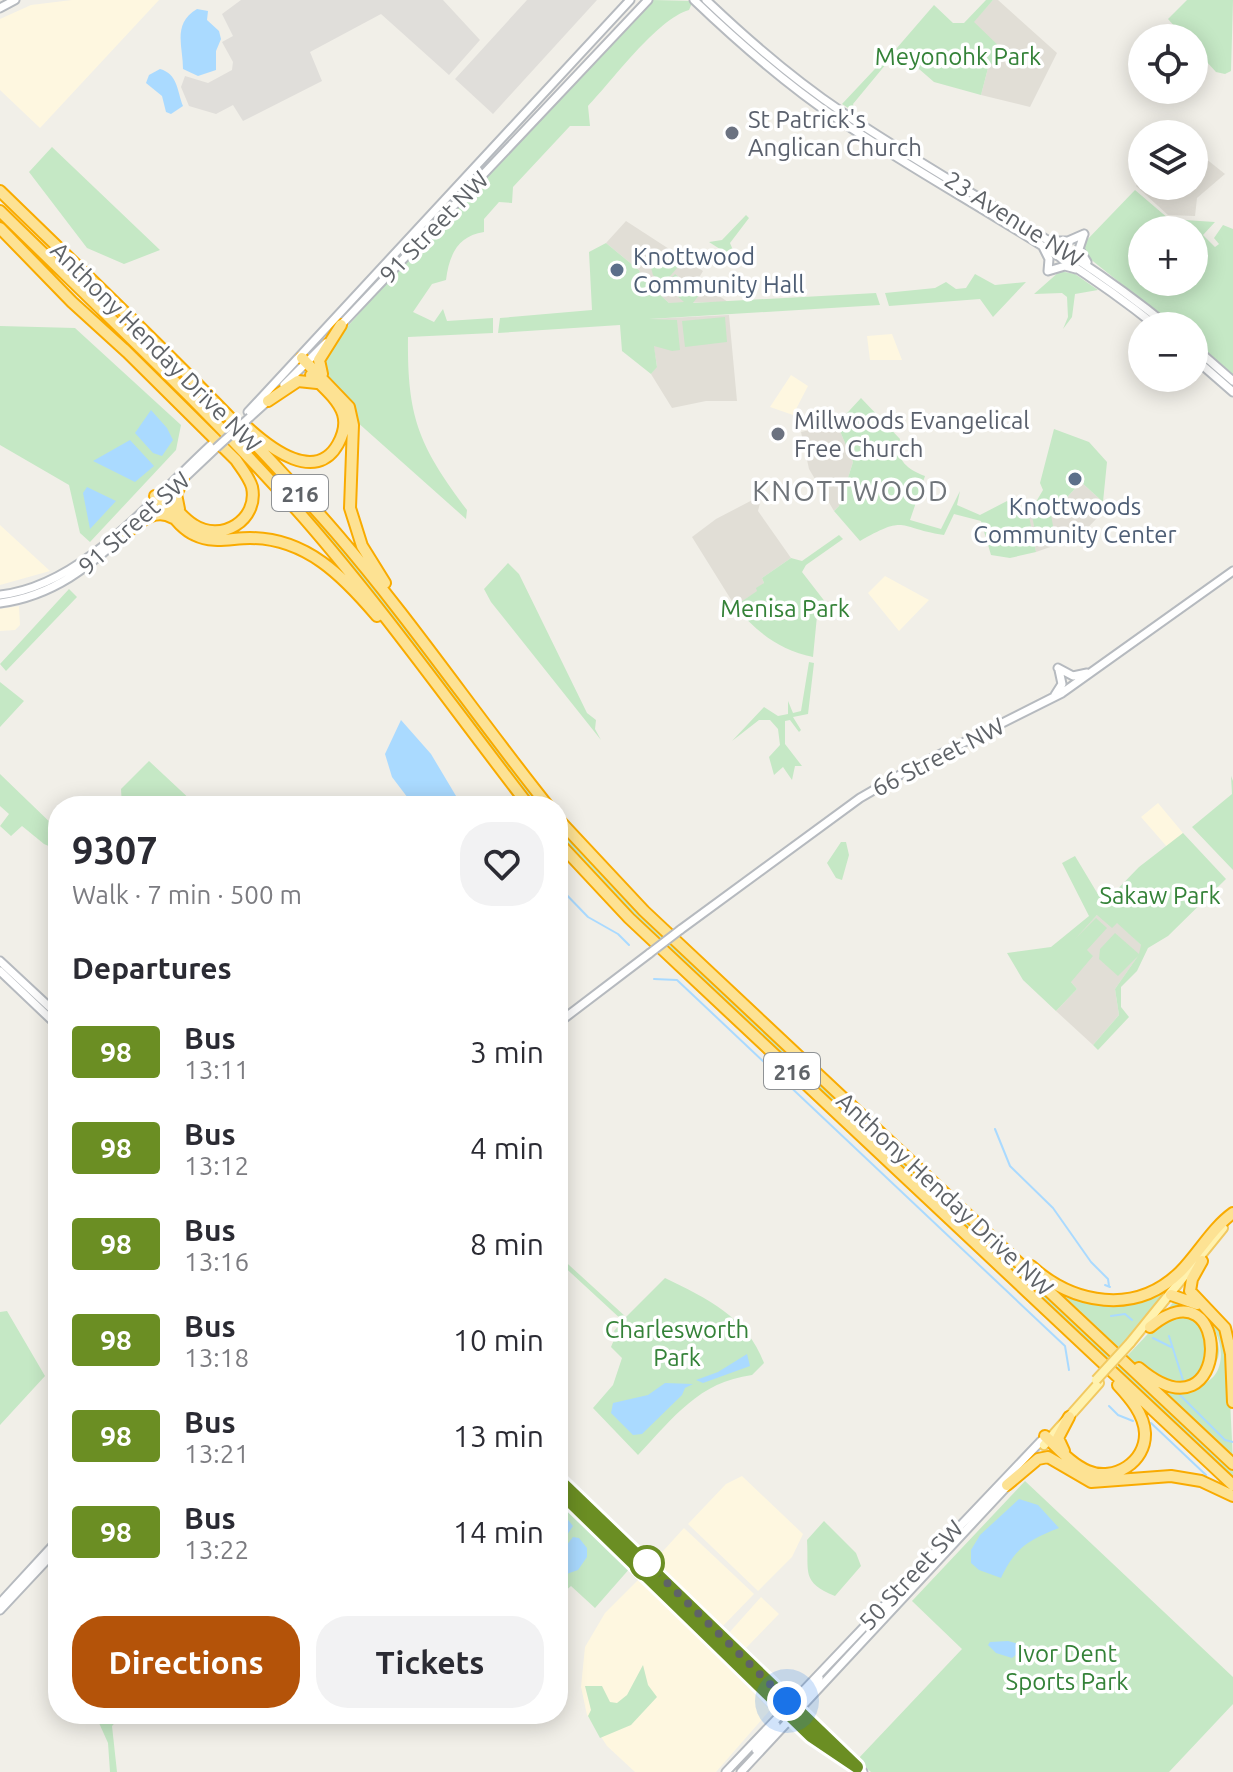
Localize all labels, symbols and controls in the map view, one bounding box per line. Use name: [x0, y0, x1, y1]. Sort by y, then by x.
map controls: [1128, 24, 1208, 392]
button: locate: [1128, 24, 1208, 104]
park label: Meyonohk Park: [875, 43, 1041, 70]
place label: St Patrick's Anglican Church: [748, 106, 922, 161]
button: layers: [1128, 120, 1208, 200]
marker: St Patrick's Anglican Church: [723, 124, 741, 142]
street label: 91 Street NW: [374, 166, 494, 288]
street label: 23 Avenue NW: [940, 166, 1088, 272]
button: +: [1128, 216, 1208, 296]
street label: Anthony Henday Drive NW: [45, 236, 267, 458]
place label: Knottwood Community Hall: [633, 243, 805, 298]
marker: Knottwood Community Hall: [608, 261, 626, 279]
button: −: [1128, 312, 1208, 392]
place label: Millwoods Evangelical Free Church: [794, 407, 1030, 462]
marker: Millwoods Evangelical Free Church: [769, 425, 787, 443]
street label: 91 Street SW: [73, 466, 195, 580]
marker: Knottwoods Community Center: [1066, 470, 1084, 488]
road number: 216: [272, 475, 328, 511]
district label: KNOTTWOOD: [752, 475, 950, 506]
place label: Knottwoods Community Center: [973, 493, 1177, 548]
park label: Menisa Park: [720, 595, 850, 622]
street label: 66 Street NW: [868, 712, 1008, 802]
button: heart: [460, 822, 544, 906]
text: 9307: [72, 829, 158, 871]
text: Walk · 7 min · 500 m: [72, 880, 302, 909]
park label: Sakaw Park: [1099, 882, 1221, 909]
text: Departures: [72, 951, 232, 985]
text: Bus: [184, 1021, 236, 1055]
text: 3 min: [470, 1035, 544, 1069]
text: 98: [100, 1036, 132, 1067]
road number: 216: [764, 1053, 820, 1089]
text: 13:11: [184, 1055, 249, 1084]
street label: Anthony Henday Drive NW: [831, 1087, 1059, 1301]
text: Bus: [184, 1117, 236, 1151]
text: 4 min: [470, 1131, 544, 1165]
text: 98: [100, 1132, 132, 1163]
text: 13:12: [184, 1151, 249, 1180]
text: Bus: [184, 1213, 236, 1247]
text: 8 min: [470, 1227, 544, 1261]
text: 98: [100, 1228, 132, 1259]
text: 13:16: [184, 1247, 249, 1276]
text: Bus: [184, 1309, 236, 1343]
park label: Charlesworth Park: [605, 1316, 749, 1371]
text: 10 min: [453, 1323, 544, 1357]
text: 98: [100, 1324, 132, 1355]
text: 13:18: [184, 1343, 249, 1372]
text: Bus: [184, 1405, 236, 1439]
text: 13 min: [453, 1419, 544, 1453]
text: 98: [100, 1420, 132, 1451]
text: 13:21: [184, 1439, 249, 1468]
text: Bus: [184, 1501, 236, 1535]
text: 14 min: [453, 1515, 544, 1549]
street label: 50 Street SW: [853, 1515, 969, 1635]
text: 98: [100, 1516, 132, 1547]
text: 13:22: [184, 1535, 249, 1564]
unlabelled marker: [630, 1546, 664, 1580]
button: Directions: [72, 1616, 300, 1708]
button: Tickets: [316, 1616, 544, 1708]
park label: Ivor Dent Sports Park: [1006, 1640, 1128, 1695]
your location: [767, 1681, 807, 1721]

